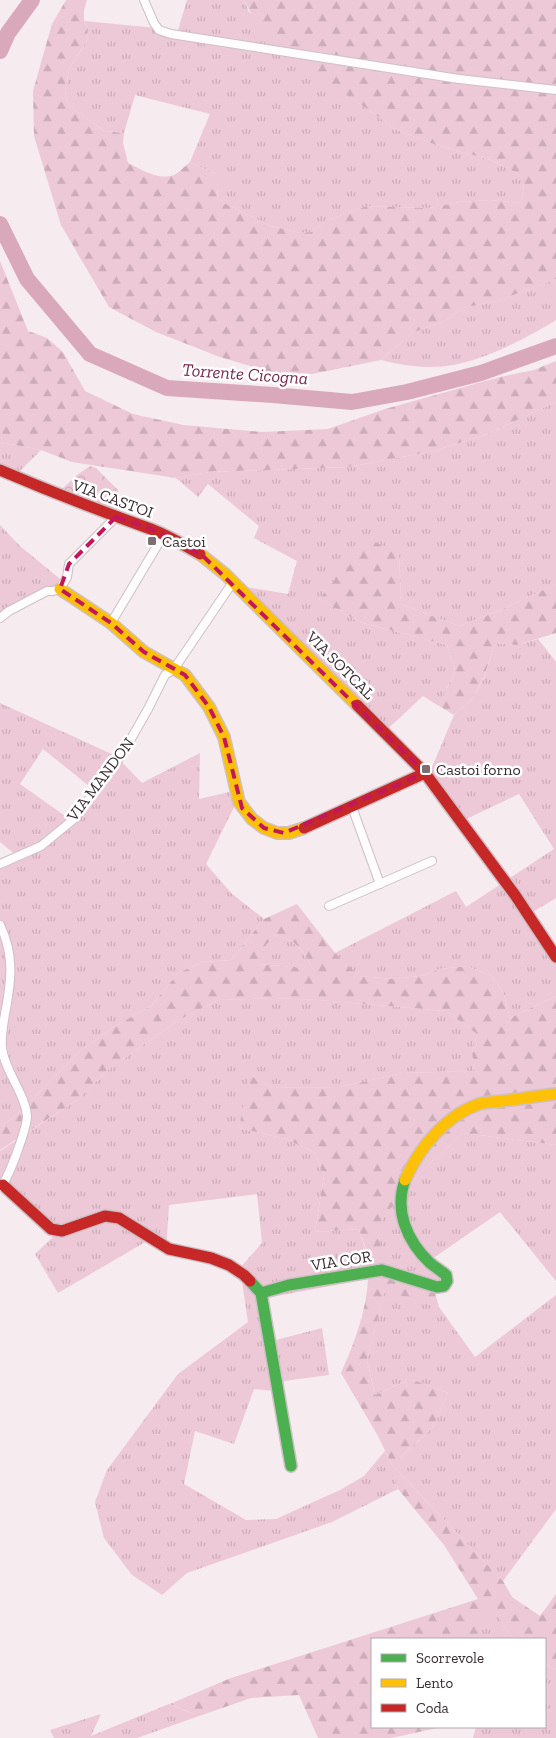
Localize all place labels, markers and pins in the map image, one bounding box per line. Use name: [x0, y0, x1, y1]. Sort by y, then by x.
place label: Castoi: [162, 532, 206, 551]
marker: Castoi: [146, 535, 158, 547]
place label: Castoi forno: [436, 760, 521, 779]
marker: Castoi forno: [420, 763, 432, 775]

